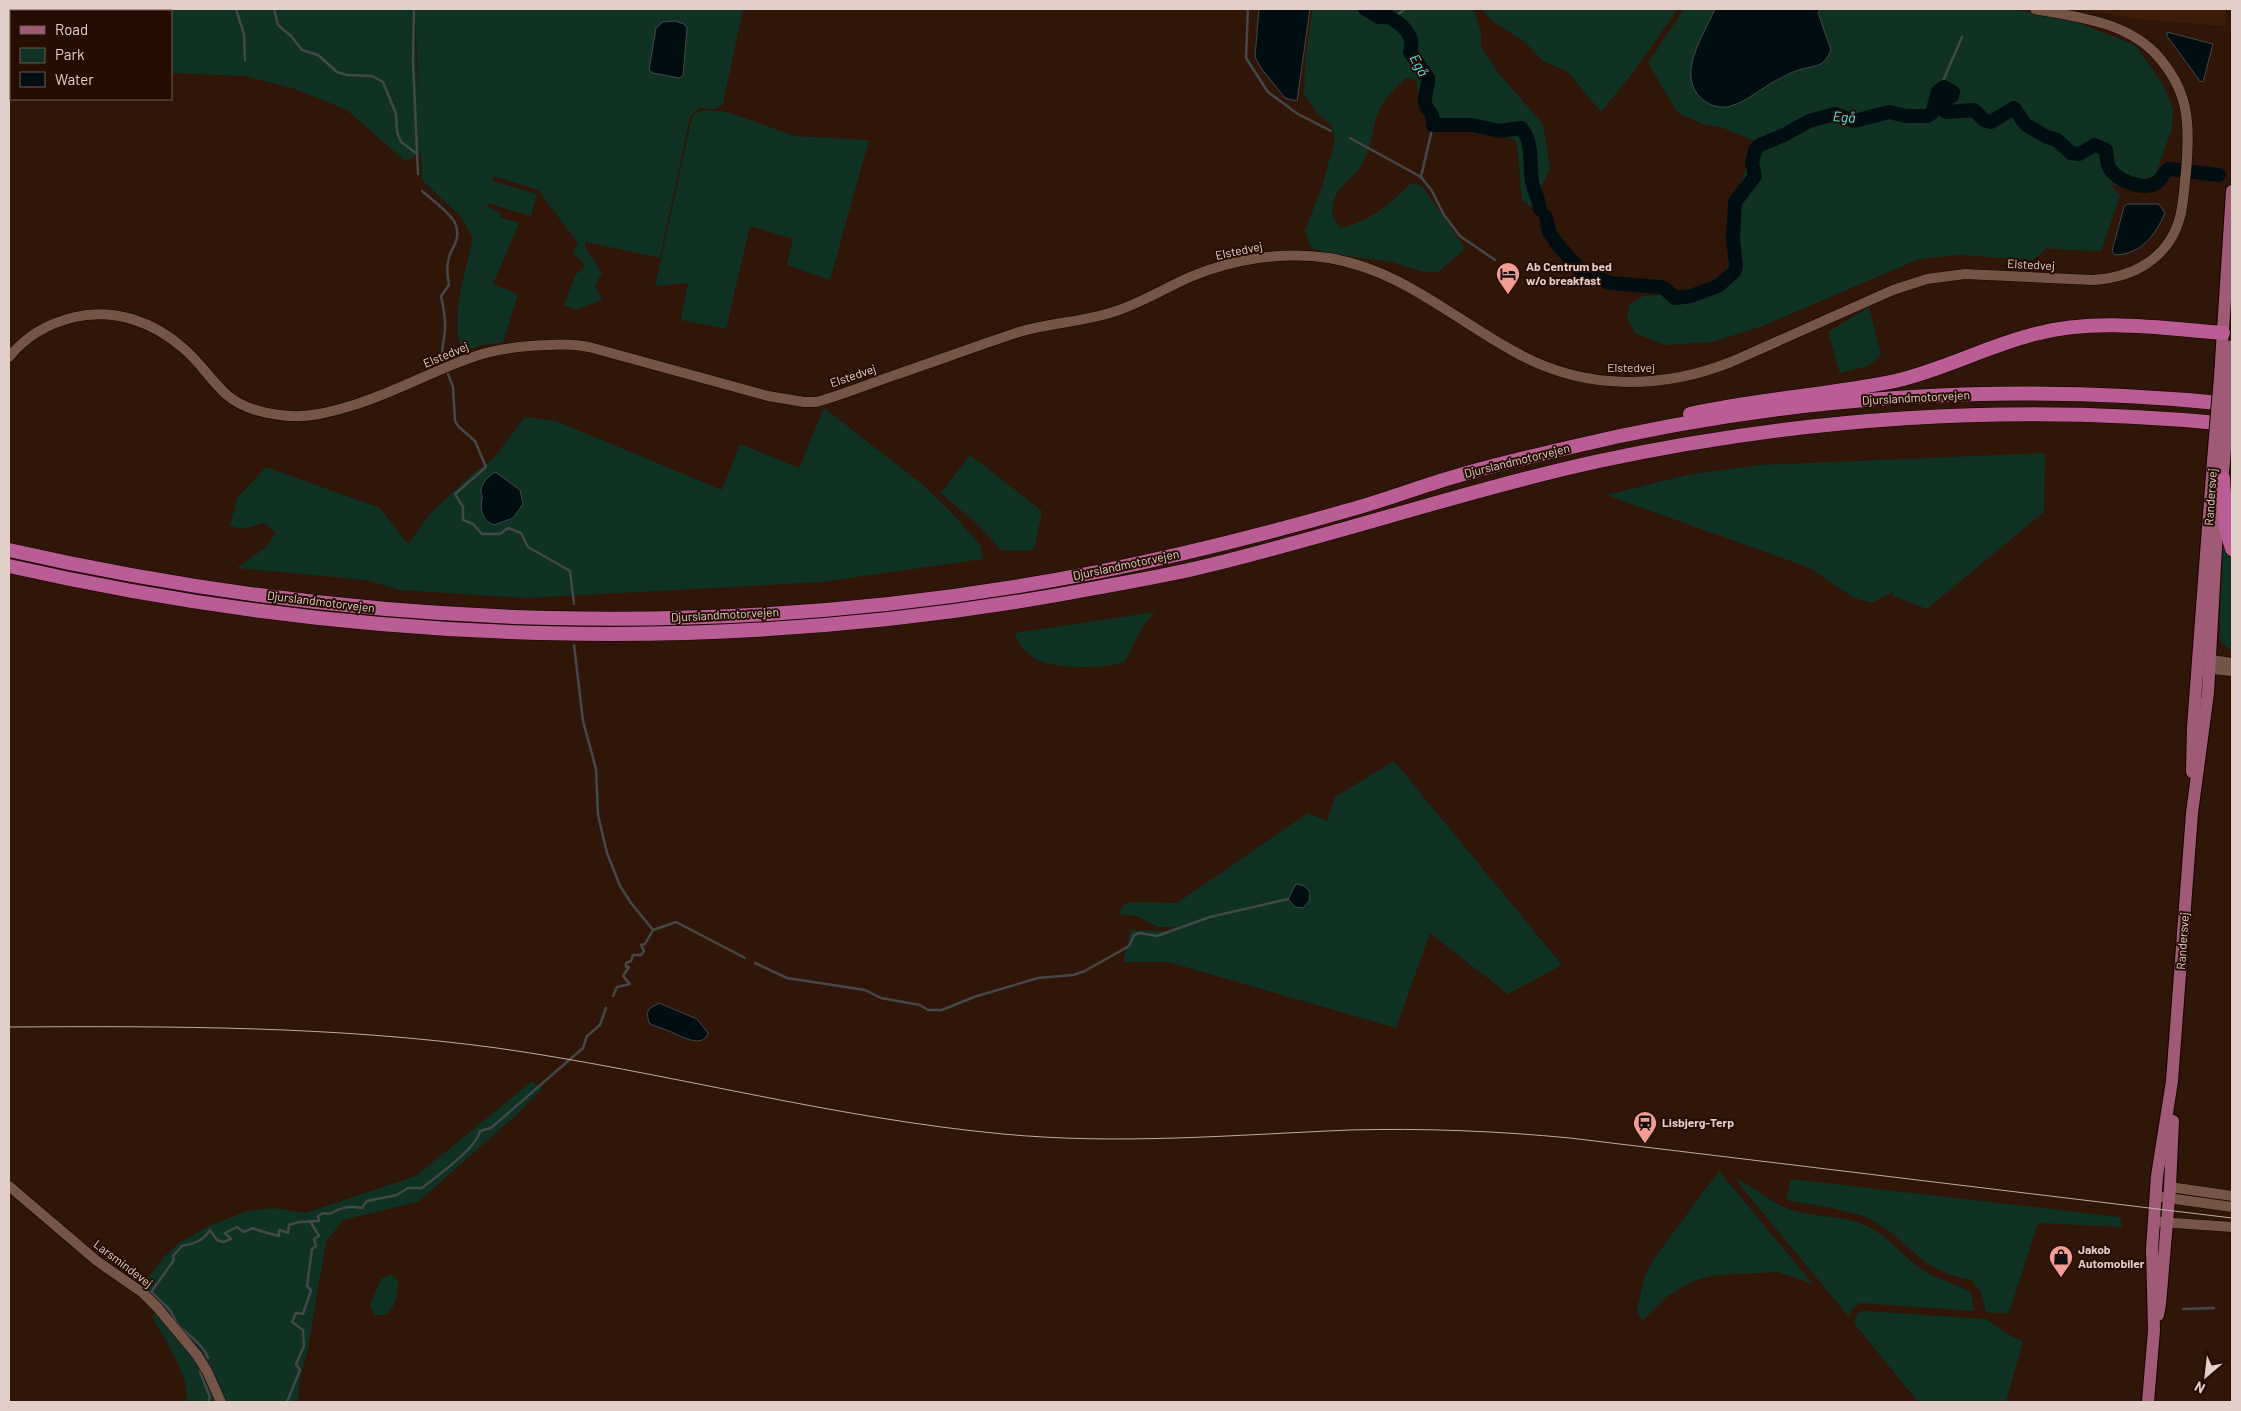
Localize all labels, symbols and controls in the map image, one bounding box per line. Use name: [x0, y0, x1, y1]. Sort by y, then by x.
legend: [10, 10, 172, 100]
text: Road: [55, 20, 88, 38]
text: Park: [55, 45, 85, 63]
water label: Egå: [1407, 51, 1432, 79]
text: Water: [55, 70, 94, 88]
water label: Egå: [1832, 107, 1856, 126]
street label: Elstedvej: [1214, 238, 1264, 262]
street label: Elstedvej: [2007, 256, 2055, 272]
place label: Ab Centrum bed w/o breakfast: [1526, 259, 1612, 287]
hotel icon: Ab Centrum bed w/o breakfast: [1495, 261, 1521, 295]
street label: Elstedvej: [421, 338, 470, 370]
street label: Elstedvej: [1607, 360, 1655, 374]
street label: Elstedvej: [828, 361, 878, 389]
street label: Djurslandmotorvejen: [1862, 387, 1970, 407]
street label: Djurslandmotorvejen: [1463, 440, 1571, 480]
street label: Randersvej: [2201, 468, 2219, 526]
street label: Djurslandmotorvejen: [1071, 546, 1180, 582]
street label: Djurslandmotorvejen: [267, 587, 376, 615]
street label: Djurslandmotorvejen: [671, 604, 779, 624]
street label: Randersvej: [2173, 912, 2191, 970]
station icon: Lisbjerg-Terp: [1632, 1110, 1658, 1144]
place label: Lisbjerg-Terp: [1662, 1115, 1734, 1129]
street label: Larsmindevej: [91, 1237, 156, 1290]
place label: Jakob Automobiler: [2078, 1242, 2145, 1270]
shop icon: Jakob Automobiler: [2048, 1244, 2074, 1278]
north arrow: [2181, 1351, 2231, 1401]
text: N: [2192, 1378, 2208, 1398]

